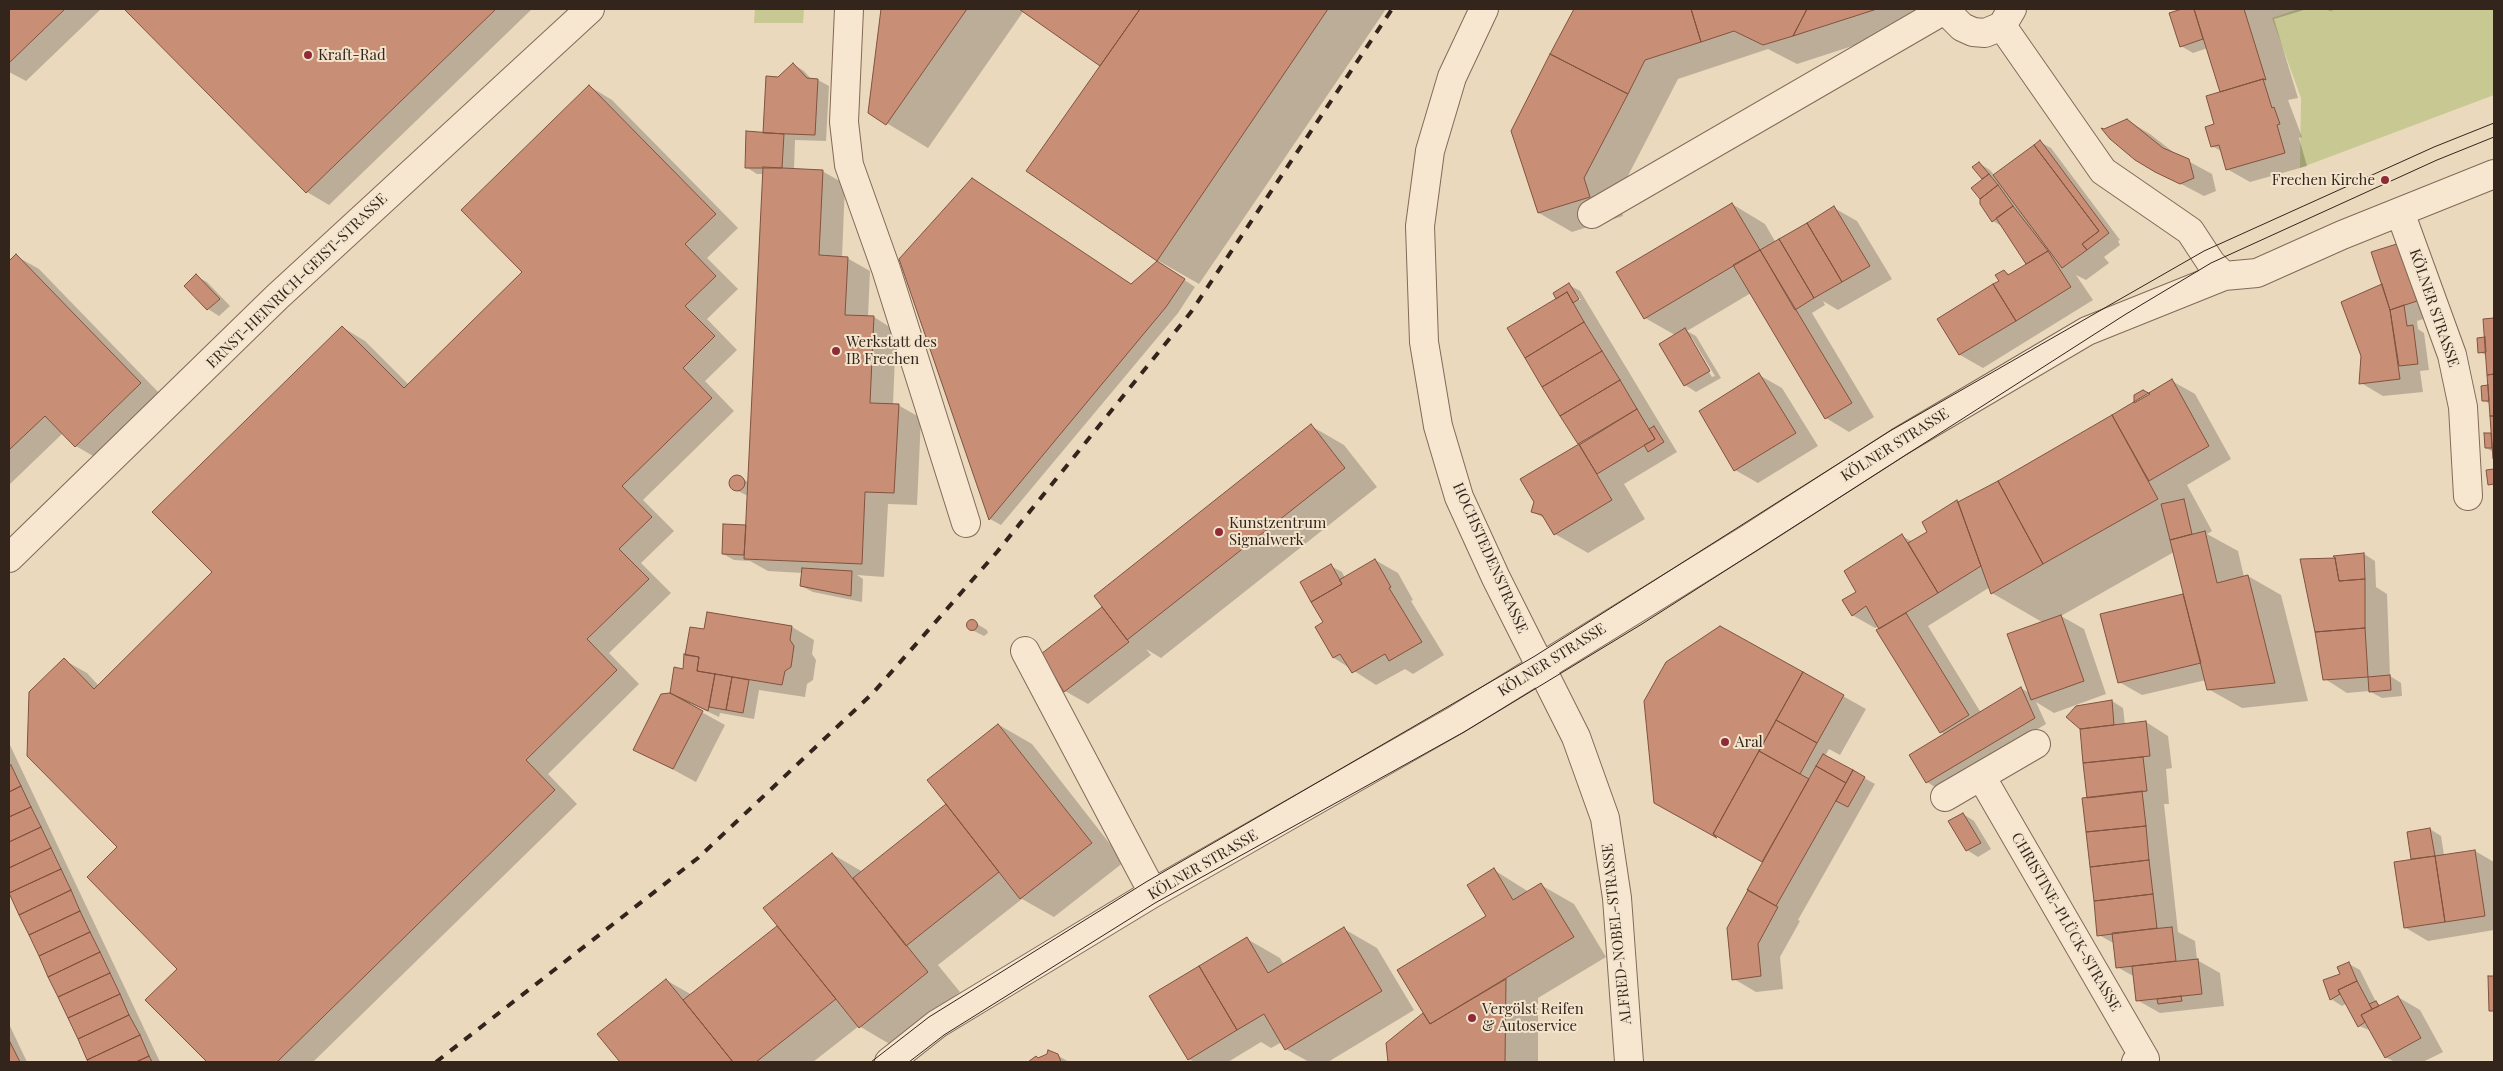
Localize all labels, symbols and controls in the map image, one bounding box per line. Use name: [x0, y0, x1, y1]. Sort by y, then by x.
place label: Kraft-Rad: [318, 46, 386, 64]
marker: Kraft-Rad: [302, 49, 314, 61]
place label: Frechen Kirche: [2272, 171, 2375, 189]
marker: Frechen Kirche: [2379, 174, 2391, 186]
street label: ERNST-HEINRICH-GEIST-STRASSE: [203, 190, 391, 372]
street label: KÖLNER STRASSE: [2405, 246, 2463, 370]
place label: Werkstatt des IB Frechen: [846, 333, 937, 368]
marker: Werkstatt des IB Frechen: [830, 345, 842, 357]
street label: KÖLNER STRASSE: [1838, 405, 1952, 485]
street label: HOCHSTEDENSTRASSE: [1449, 480, 1531, 636]
place label: Kunstzentrum Signalwerk: [1229, 514, 1326, 549]
marker: Kunstzentrum Signalwerk: [1213, 526, 1225, 538]
street label: KÖLNER STRASSE: [1495, 620, 1609, 700]
place label: Aral: [1735, 733, 1763, 751]
marker: Aral: [1719, 736, 1731, 748]
street label: KÖLNER STRASSE: [1145, 826, 1261, 904]
street label: CHRISTINE-PLÜCK-STRASSE: [2007, 829, 2125, 1015]
street label: ALFRED-NOBEL-STRASSE: [1599, 843, 1635, 1025]
place label: Vergölst Reifen & Autoservice: [1482, 1000, 1584, 1035]
marker: Vergölst Reifen & Autoservice: [1466, 1012, 1478, 1024]

